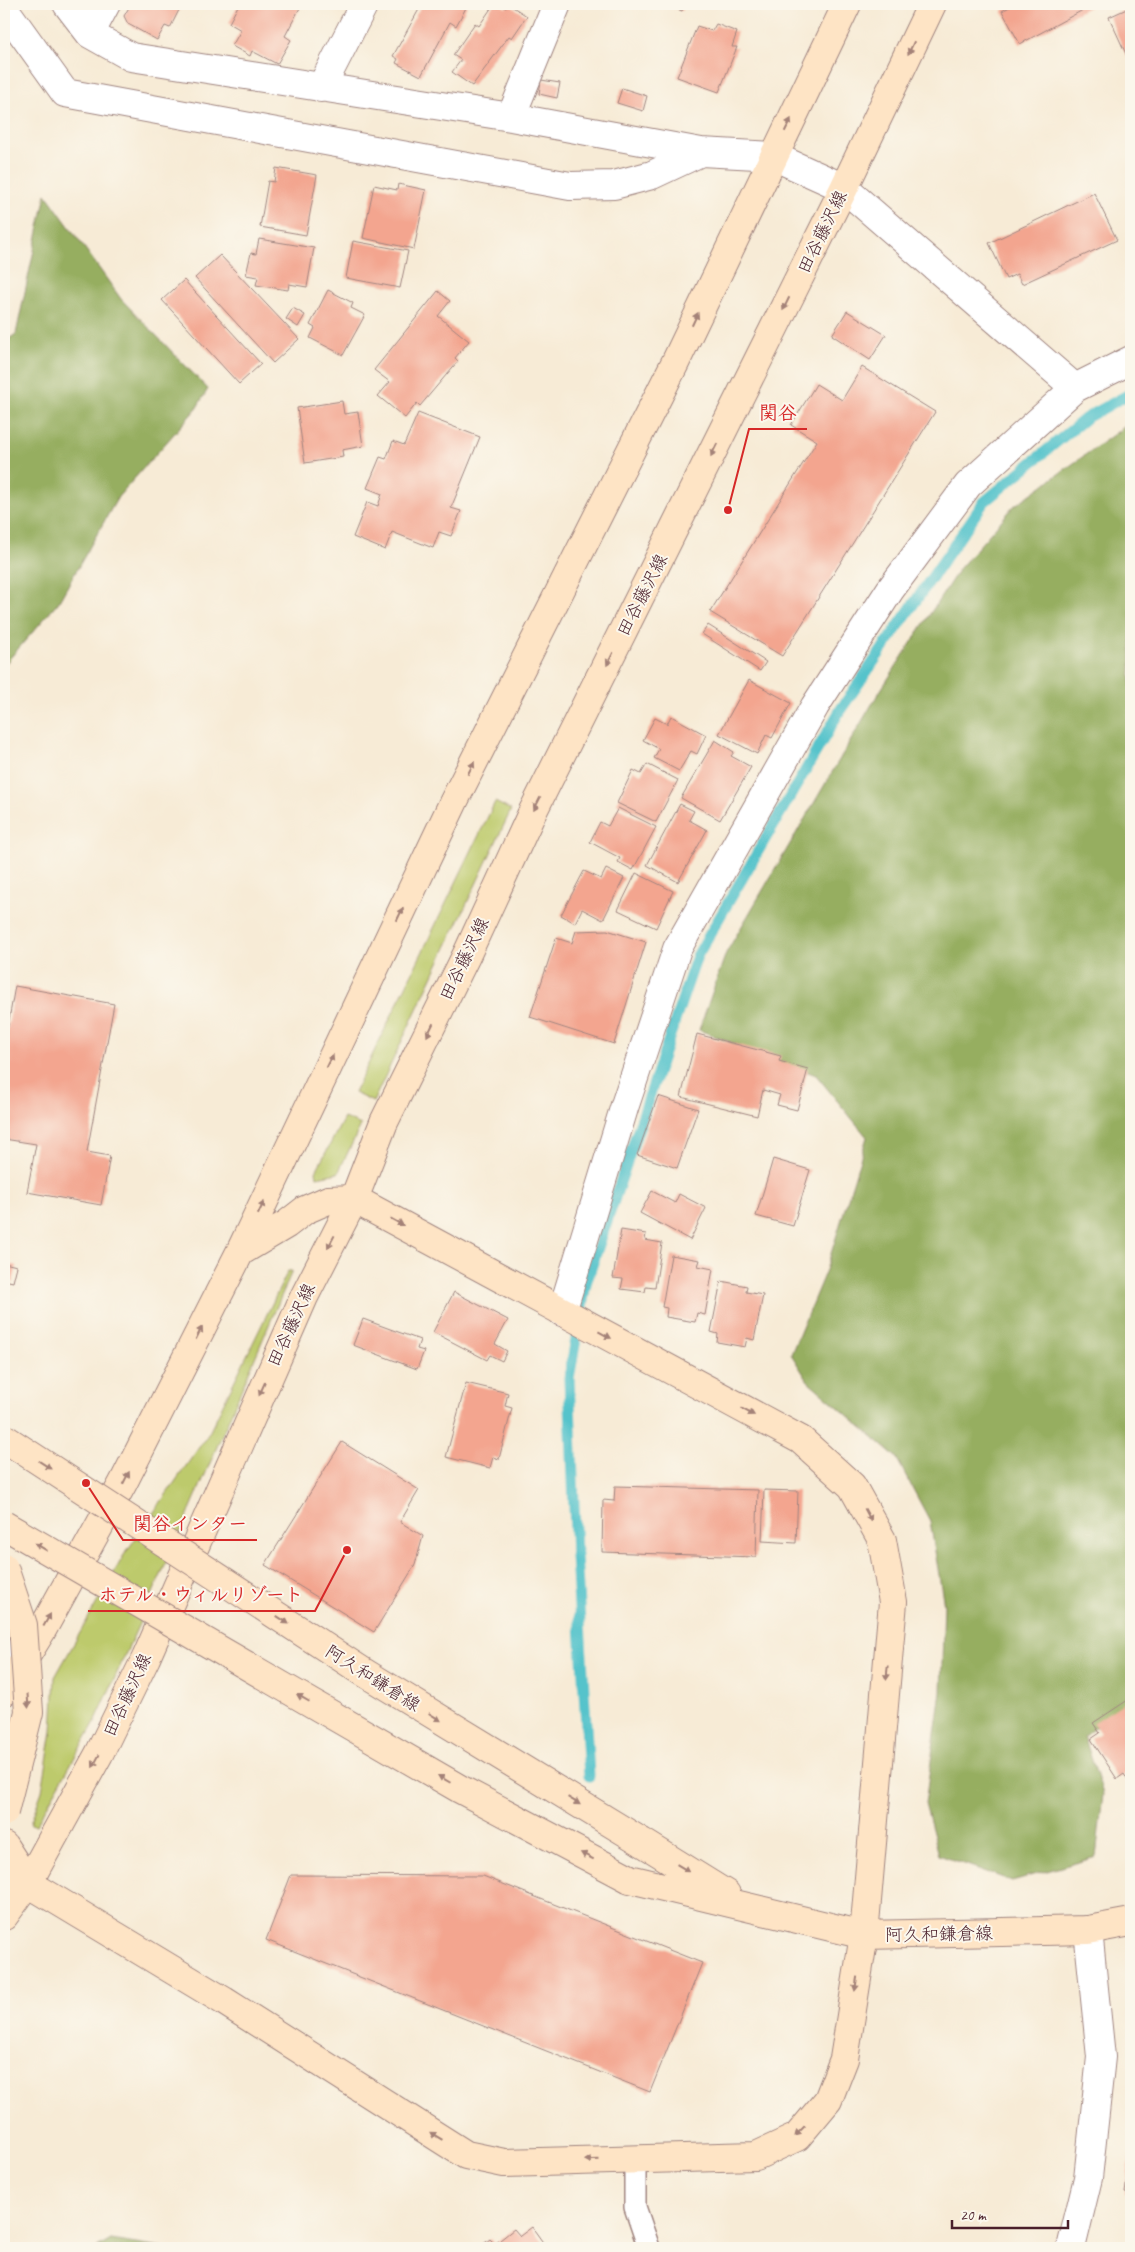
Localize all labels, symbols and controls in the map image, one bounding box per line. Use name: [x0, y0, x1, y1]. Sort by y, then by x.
one-way arrow: [906, 41, 914, 55]
one-way arrow: [784, 118, 792, 132]
street label: 田谷藤沢線: [792, 187, 852, 277]
one-way arrow: [782, 297, 790, 311]
one-way arrow: [692, 312, 700, 326]
callout: 関谷: [749, 395, 807, 429]
text: 関谷: [759, 401, 797, 425]
one-way arrow: [710, 443, 718, 457]
street label: 田谷藤沢線: [612, 550, 672, 640]
one-way arrow: [606, 651, 614, 666]
one-way arrow: [467, 760, 475, 775]
one-way arrow: [533, 797, 541, 811]
one-way arrow: [396, 907, 404, 921]
street label: 田谷藤沢線: [434, 914, 494, 1004]
one-way arrow: [426, 1023, 434, 1037]
one-way arrow: [326, 1053, 334, 1068]
one-way arrow: [257, 1201, 265, 1215]
one-way arrow: [390, 1218, 404, 1226]
one-way arrow: [327, 1234, 335, 1249]
street label: 田谷藤沢線: [262, 1280, 320, 1370]
one-way arrow: [195, 1326, 203, 1340]
one-way arrow: [597, 1331, 612, 1339]
one-way arrow: [258, 1382, 266, 1396]
one-way arrow: [741, 1408, 755, 1416]
one-way arrow: [38, 1460, 51, 1469]
one-way arrow: [122, 1471, 130, 1485]
callout: 関谷インター: [123, 1506, 257, 1540]
one-way arrow: [864, 1508, 872, 1523]
text: 関谷インター: [133, 1512, 247, 1536]
one-way arrow: [34, 1543, 47, 1552]
callout: ホテル・ウィルリゾート: [88, 1577, 315, 1611]
text: ホテル・ウィルリゾート: [98, 1583, 304, 1607]
one-way arrow: [43, 1613, 51, 1628]
one-way arrow: [277, 1615, 290, 1625]
street label: 阿久和鎌倉線: [321, 1640, 425, 1716]
street label: 田谷藤沢線: [98, 1650, 156, 1740]
one-way arrow: [883, 1666, 891, 1682]
one-way arrow: [25, 1693, 33, 1709]
one-way arrow: [296, 1694, 309, 1703]
one-way arrow: [429, 1712, 442, 1721]
one-way arrow: [92, 1753, 100, 1768]
one-way arrow: [437, 1775, 450, 1784]
one-way arrow: [567, 1797, 581, 1806]
one-way arrow: [579, 1852, 594, 1860]
one-way arrow: [677, 1863, 690, 1872]
street label: 阿久和鎌倉線: [885, 1922, 993, 1946]
one-way arrow: [852, 1976, 860, 1992]
one-way arrow: [794, 2125, 806, 2137]
one-way arrow: [429, 2132, 442, 2141]
one-way arrow: [584, 2157, 600, 2165]
scale bar: [952, 2197, 1069, 2229]
text: 20 m: [960, 2206, 987, 2225]

